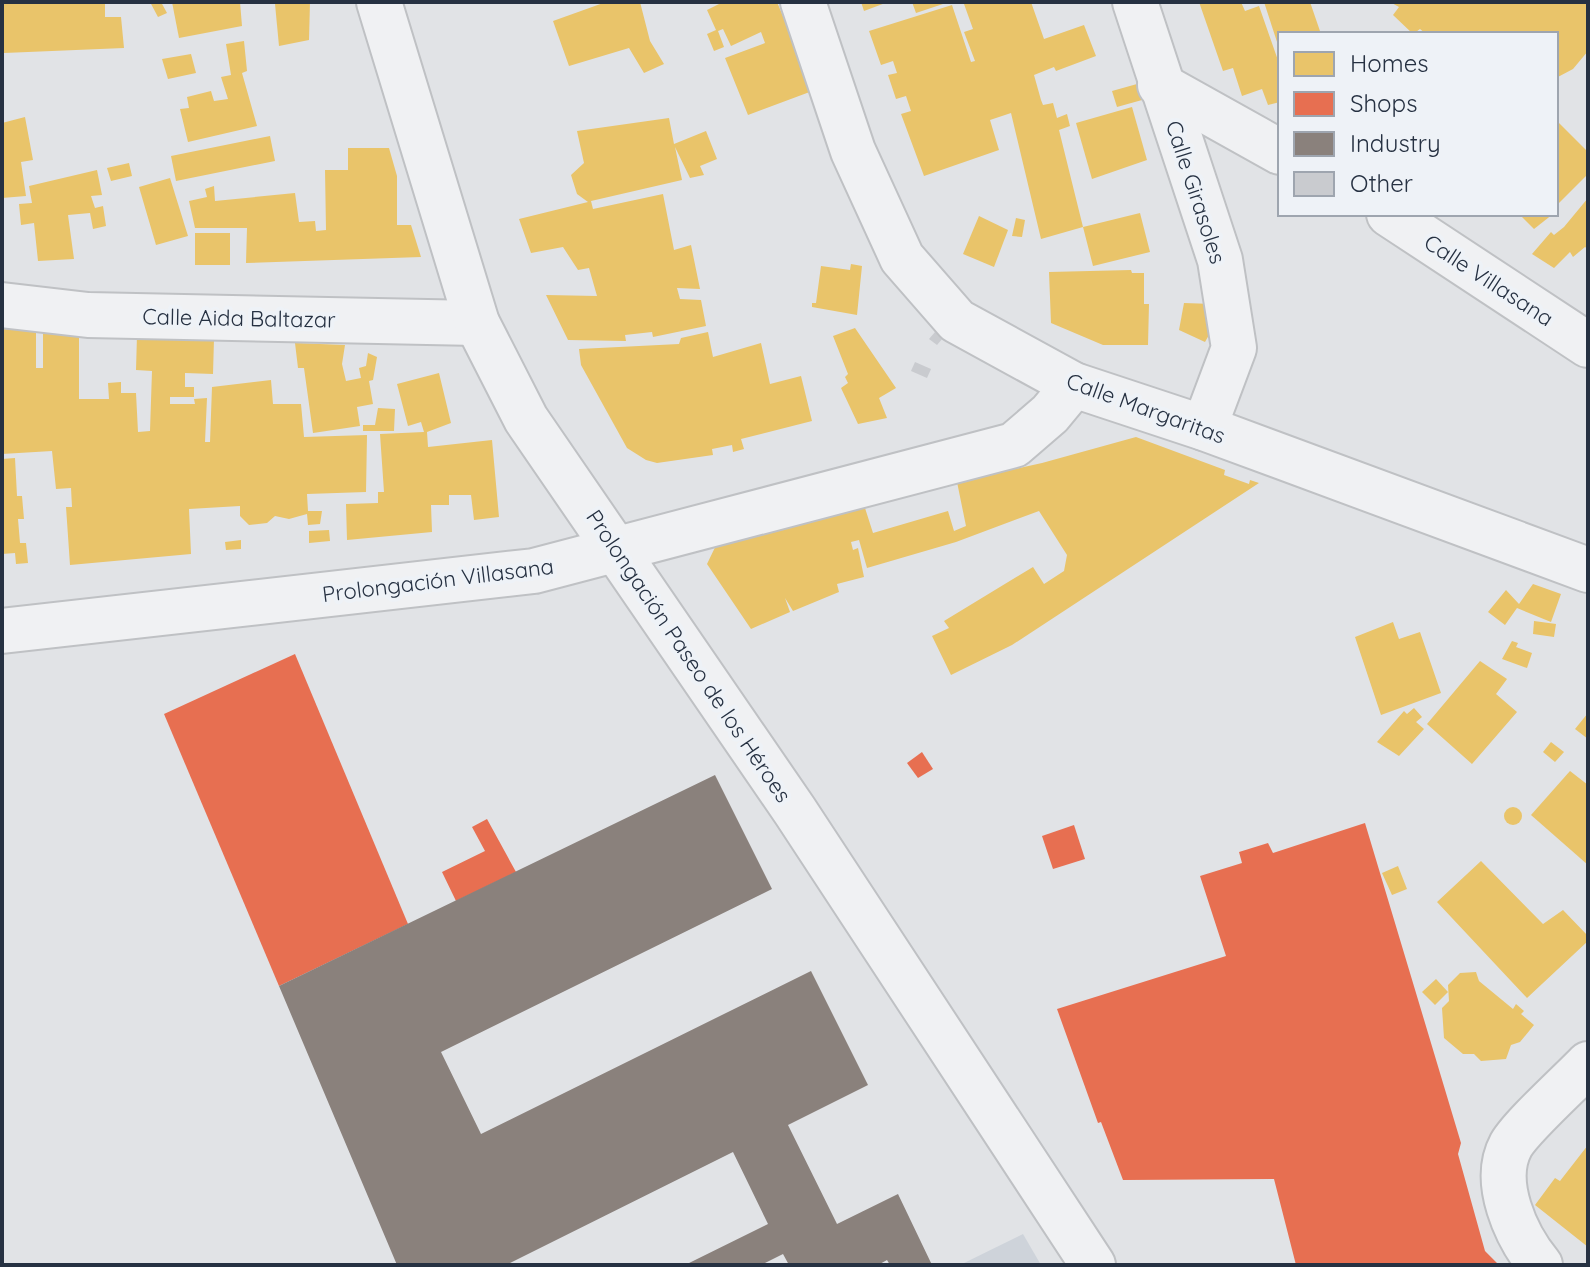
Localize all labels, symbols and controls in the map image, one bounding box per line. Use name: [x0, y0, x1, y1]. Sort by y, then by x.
legend: [1278, 32, 1558, 216]
text: Homes: [1350, 48, 1428, 78]
text: Shops: [1350, 88, 1417, 118]
street label: Calle Girasoles: [1160, 117, 1232, 267]
text: Industry: [1350, 128, 1441, 158]
text: Other: [1350, 168, 1413, 198]
street label: Calle Villasana: [1419, 228, 1559, 332]
street label: Calle Aida Baltazar: [142, 302, 336, 334]
street label: Calle Margaritas: [1063, 366, 1229, 450]
street label: Prolongación Paseo de los Héroes: [580, 504, 798, 808]
street label: Prolongación Villasana: [321, 552, 555, 608]

